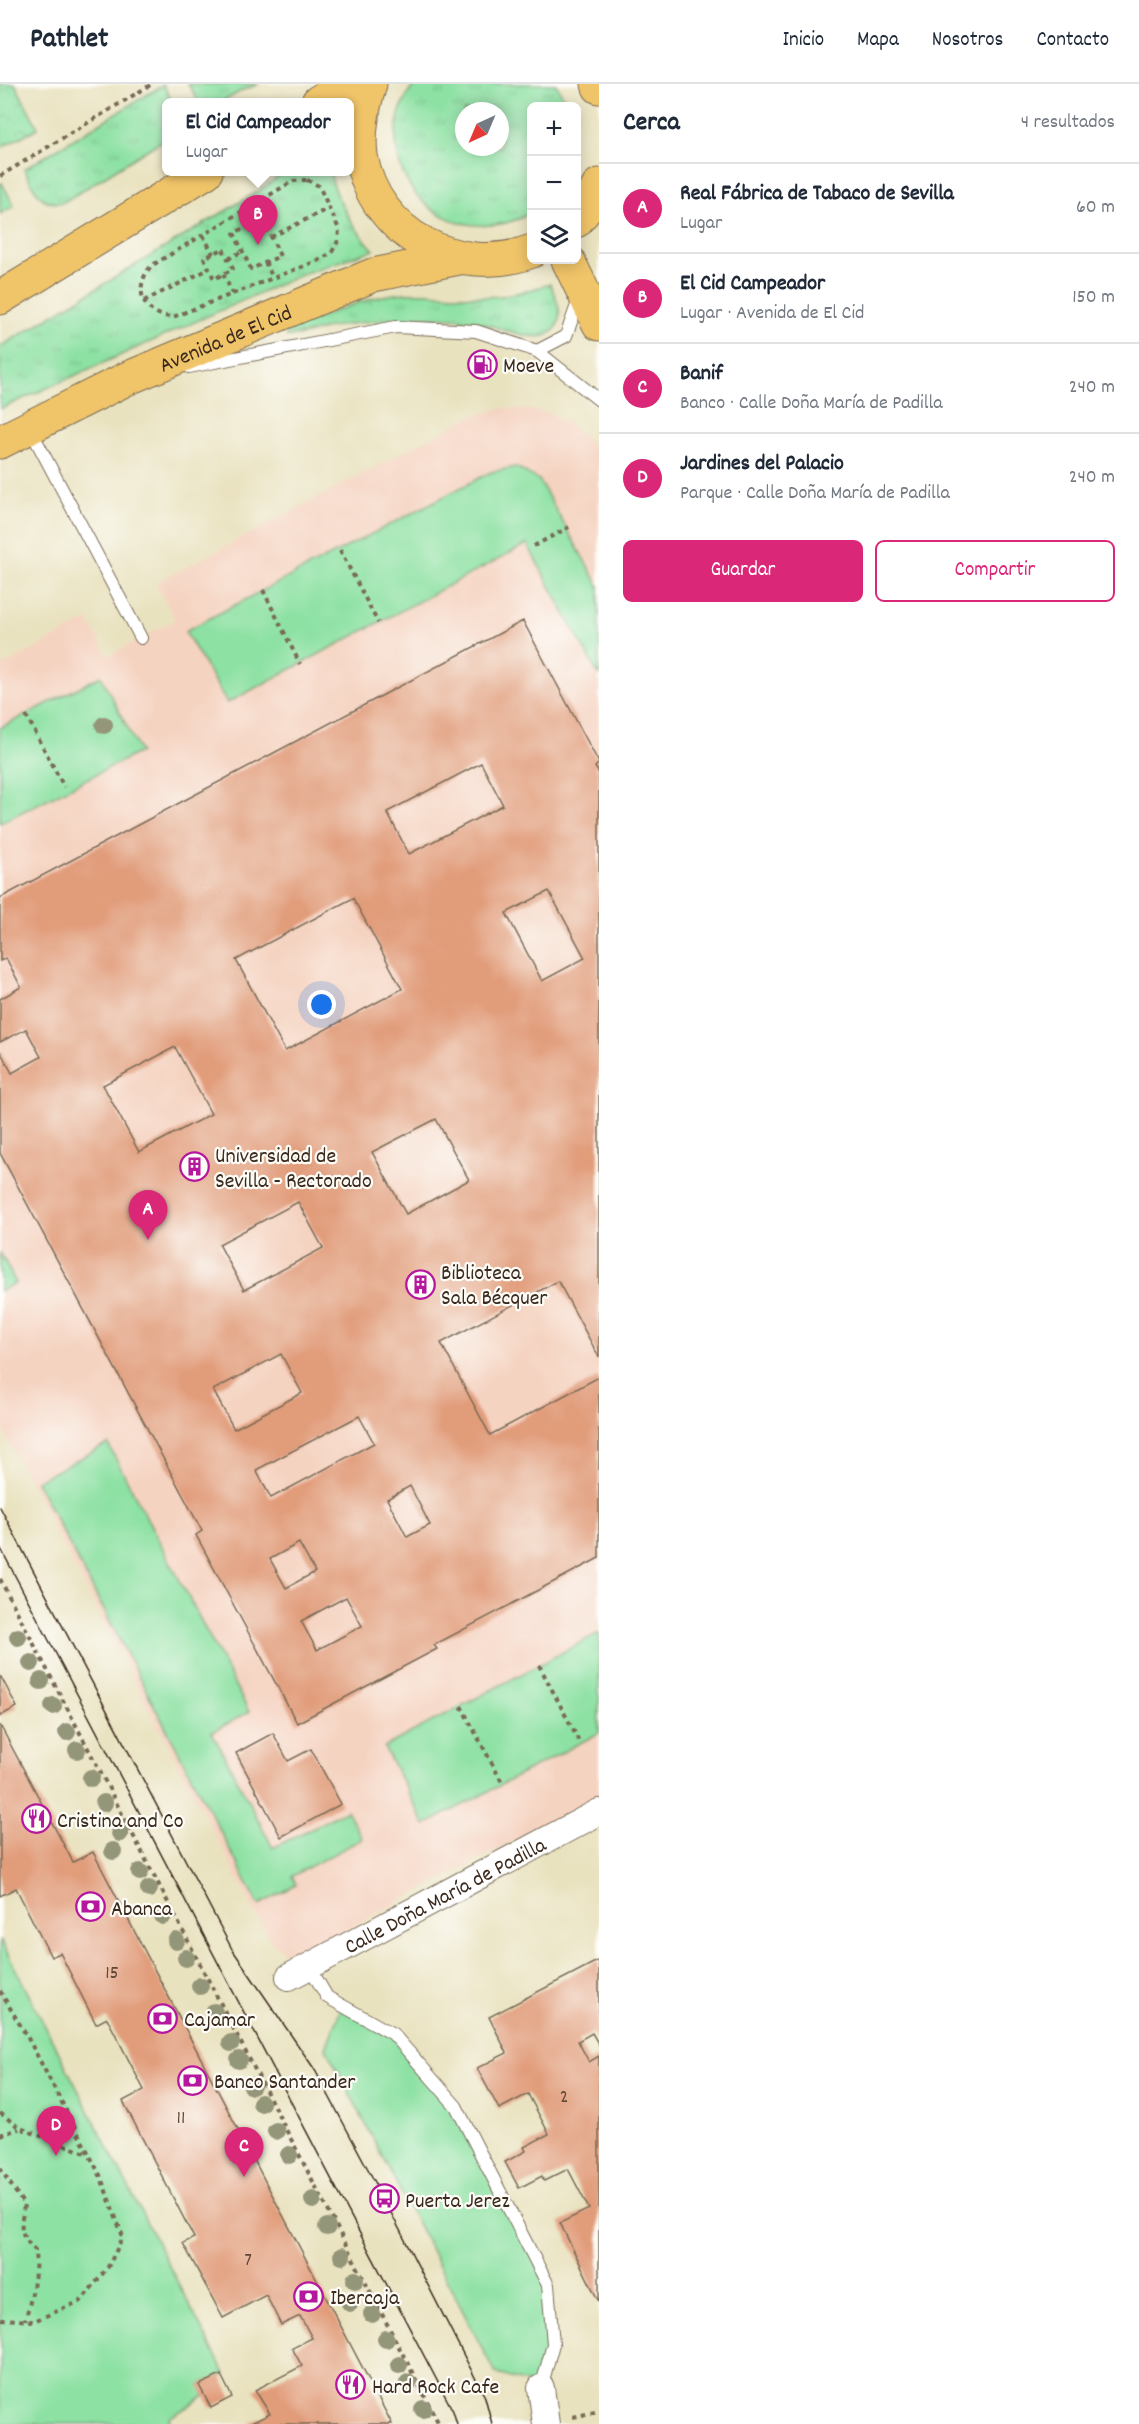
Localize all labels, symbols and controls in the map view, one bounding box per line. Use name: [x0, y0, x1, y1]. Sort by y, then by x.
text: Pathlet: [30, 21, 108, 61]
text: Inicio: [782, 26, 824, 56]
text: Mapa: [857, 26, 899, 56]
text: Nosotros: [932, 26, 1003, 56]
text: Contacto: [1036, 26, 1109, 56]
popup: [162, 98, 354, 176]
north arrow: [455, 102, 509, 156]
map controls: [527, 102, 581, 264]
button: +: [527, 102, 581, 156]
text: Cerca: [623, 105, 680, 142]
text: El Cid Campeador: [185, 108, 331, 139]
text: 4 resultados: [1021, 109, 1115, 137]
text: Lugar: [185, 139, 228, 167]
button: −: [527, 156, 581, 210]
text: Real Fábrica de Tabaco de Sevilla: [680, 179, 954, 210]
text: A: [637, 194, 648, 222]
text: 60 m: [1076, 194, 1115, 222]
pin: B: [238, 196, 278, 245]
button: layers: [527, 210, 581, 264]
text: Lugar: [680, 210, 722, 238]
text: El Cid Campeador: [680, 269, 825, 300]
text: B: [638, 284, 647, 312]
text: 150 m: [1072, 284, 1115, 312]
street label: Avenida de El Cid: [155, 299, 297, 382]
text: Lugar · Avenida de El Cid: [680, 300, 865, 328]
fuel station icon: Moeve: [466, 348, 498, 380]
place label: Moeve: [503, 352, 554, 383]
text: Banif: [680, 359, 723, 390]
text: C: [638, 374, 647, 402]
text: 240 m: [1069, 374, 1115, 402]
text: Banco · Calle Doña María de Padilla: [680, 390, 943, 418]
text: Jardines del Palacio: [680, 449, 844, 480]
text: D: [637, 464, 648, 492]
text: 240 m: [1069, 464, 1115, 492]
text: Parque · Calle Doña María de Padilla: [680, 480, 950, 508]
button: Guardar: [623, 540, 863, 602]
button: Compartir: [875, 540, 1115, 602]
your location: [307, 990, 336, 1019]
place label: Universidad de Sevilla - Rectorado: [215, 1142, 372, 1198]
building icon: Universidad de Sevilla - Rectorado: [178, 1151, 210, 1183]
pin: A: [128, 1190, 168, 1240]
place label: Biblioteca Sala Bécquer: [441, 1259, 548, 1315]
building icon: Biblioteca Sala Bécquer: [404, 1268, 436, 1300]
restaurant icon: Cristina and Co: [20, 1803, 52, 1835]
place label: Cristina and Co: [57, 1807, 183, 1838]
street label: Calle Doña María de Padilla: [340, 1831, 553, 1964]
bank icon: Abanca: [74, 1891, 106, 1923]
place label: Abanca: [111, 1895, 173, 1926]
house number: 15: [105, 1960, 119, 1988]
bank icon: Cajamar: [147, 2002, 179, 2034]
place label: Cajamar: [184, 2006, 256, 2037]
bank icon: Banco Santander: [177, 2064, 209, 2096]
place label: Banco Santander: [214, 2068, 356, 2099]
house number: 2: [560, 2084, 568, 2112]
house number: 11: [177, 2105, 185, 2133]
pin: D: [36, 2106, 76, 2156]
pin: C: [224, 2128, 264, 2177]
bus stop icon: Puerta Jerez: [368, 2183, 400, 2215]
place label: Puerta Jerez: [405, 2187, 510, 2218]
house number: 7: [244, 2247, 252, 2275]
bank icon: Ibercaja: [293, 2280, 325, 2312]
place label: Ibercaja: [330, 2284, 400, 2315]
restaurant icon: Hard Rock Cafe: [335, 2369, 367, 2401]
place label: Hard Rock Cafe: [372, 2373, 499, 2404]

